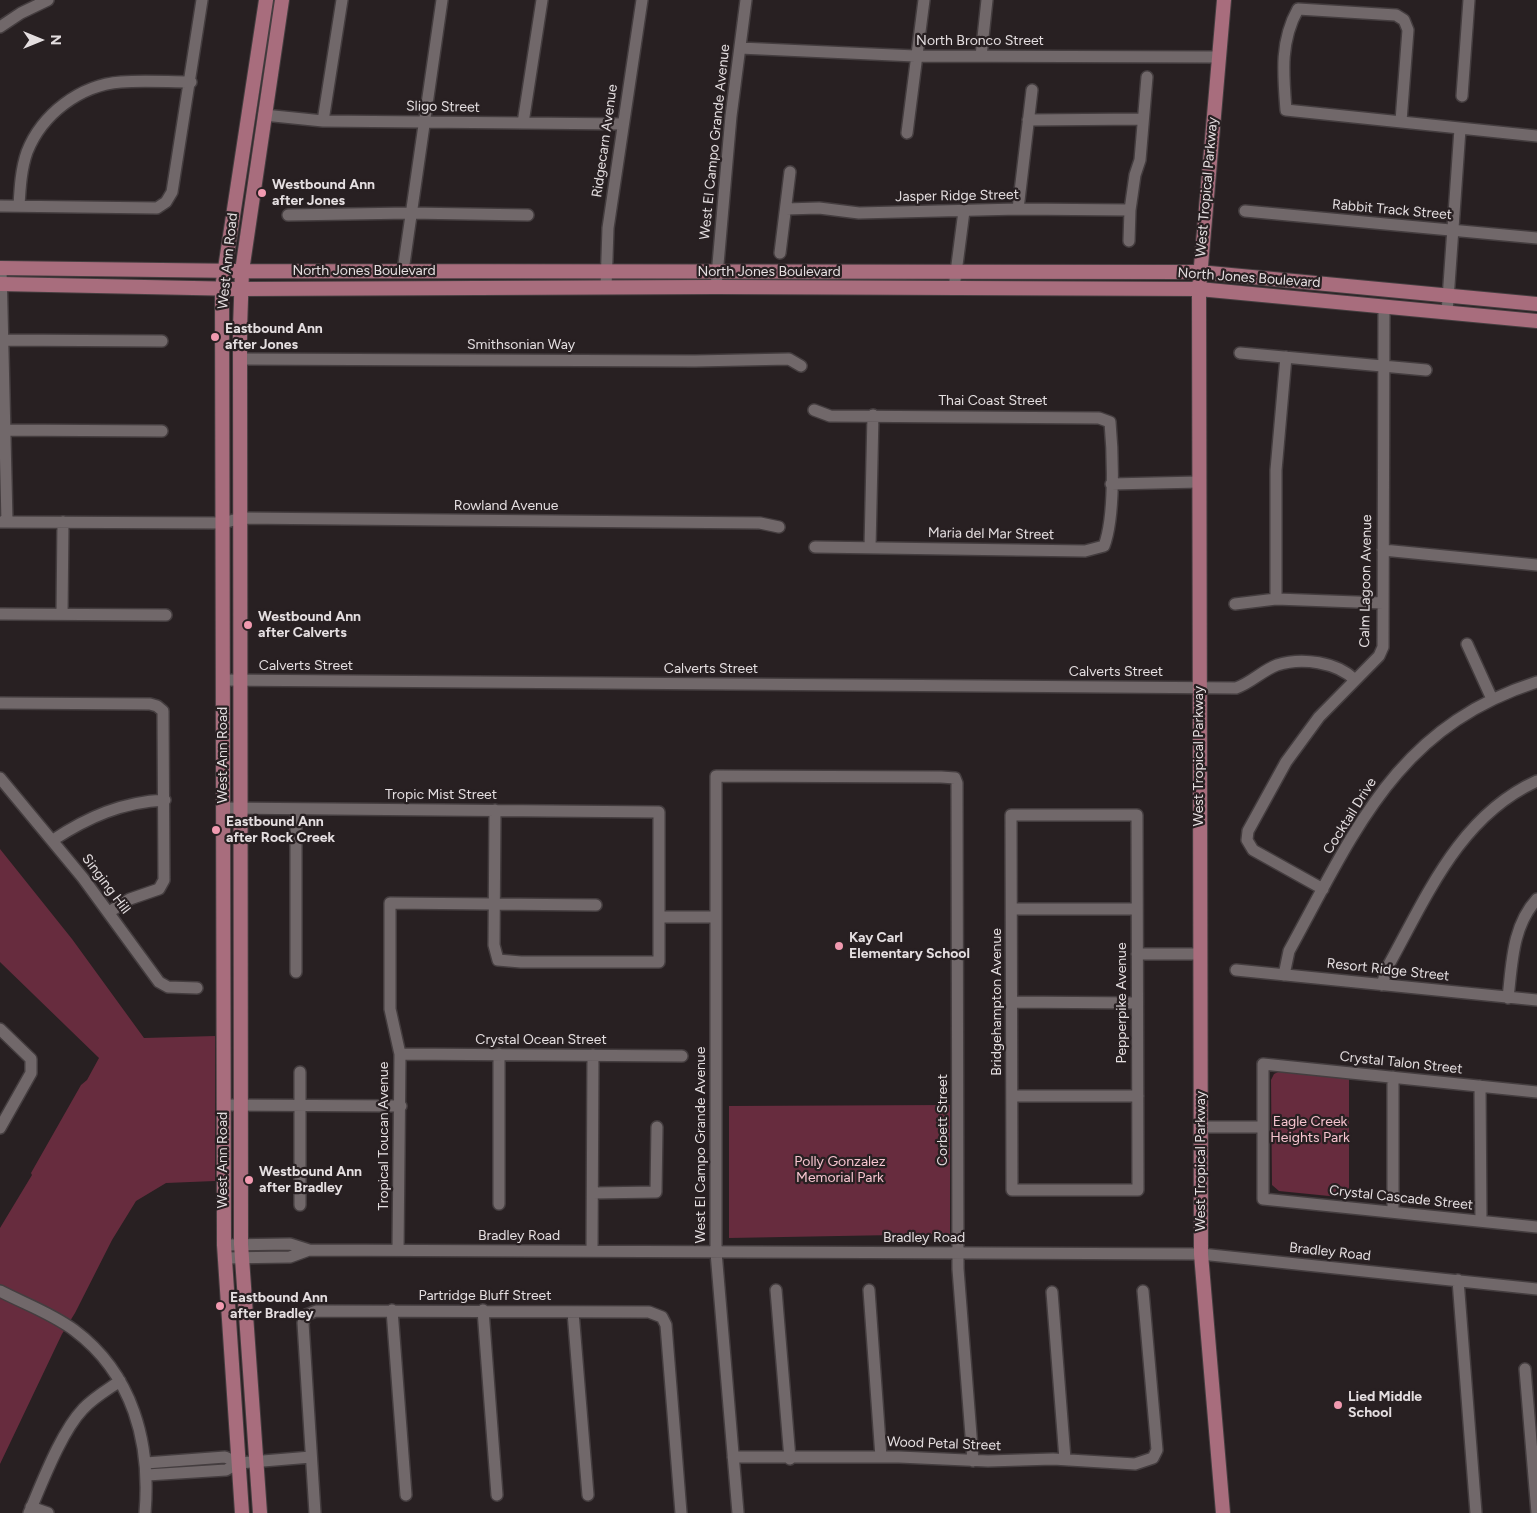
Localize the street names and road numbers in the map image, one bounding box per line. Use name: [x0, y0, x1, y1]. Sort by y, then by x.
street label: North Bronco Street: [916, 33, 1044, 49]
street label: West El Campo Grande Avenue: [696, 43, 734, 241]
street label: Ridgecarn Avenue: [589, 83, 621, 199]
street label: Sligo Street: [406, 98, 480, 116]
street label: West Tropical Parkway: [1193, 116, 1221, 258]
street label: Jasper Ridge Street: [895, 187, 1019, 205]
street label: Rabbit Track Street: [1331, 196, 1453, 224]
street label: West Ann Road: [215, 212, 241, 310]
street label: North Jones Boulevard: [292, 263, 436, 279]
street label: North Jones Boulevard: [697, 264, 841, 280]
street label: North Jones Boulevard: [1177, 265, 1321, 291]
street label: Smithsonian Way: [467, 337, 575, 353]
street label: Thai Coast Street: [938, 393, 1048, 409]
street label: Rowland Avenue: [454, 498, 558, 514]
street label: Calm Lagoon Avenue: [1356, 514, 1376, 648]
street label: Maria del Mar Street: [928, 524, 1054, 544]
street label: Calverts Street: [259, 658, 353, 674]
street label: Calverts Street: [664, 661, 758, 677]
street label: Calverts Street: [1069, 664, 1163, 680]
street label: West Tropical Parkway: [1191, 686, 1207, 826]
street label: West Ann Road: [215, 707, 231, 803]
street label: Cocktail Drive: [1320, 775, 1380, 857]
street label: Tropic Mist Street: [385, 787, 497, 803]
street label: Singing Hill: [78, 851, 134, 917]
street label: Bridgehampton Avenue: [989, 928, 1005, 1076]
street label: Pepperpike Avenue: [1114, 942, 1130, 1064]
street label: Resort Ridge Street: [1326, 955, 1450, 985]
street label: Crystal Ocean Street: [475, 1032, 607, 1048]
street label: West El Campo Grande Avenue: [693, 1047, 709, 1243]
street label: Crystal Talon Street: [1339, 1048, 1463, 1078]
street label: Tropical Toucan Avenue: [376, 1062, 392, 1210]
street label: Corbett Street: [935, 1074, 951, 1166]
street label: West Tropical Parkway: [1193, 1091, 1209, 1231]
street label: West Ann Road: [215, 1112, 231, 1208]
street label: Crystal Cascade Street: [1328, 1182, 1474, 1214]
street label: Bradley Road: [478, 1228, 560, 1244]
street label: Bradley Road: [883, 1230, 965, 1246]
street label: Bradley Road: [1288, 1239, 1372, 1265]
street label: Partridge Bluff Street: [418, 1288, 552, 1304]
street label: Wood Petal Street: [886, 1434, 1002, 1454]

